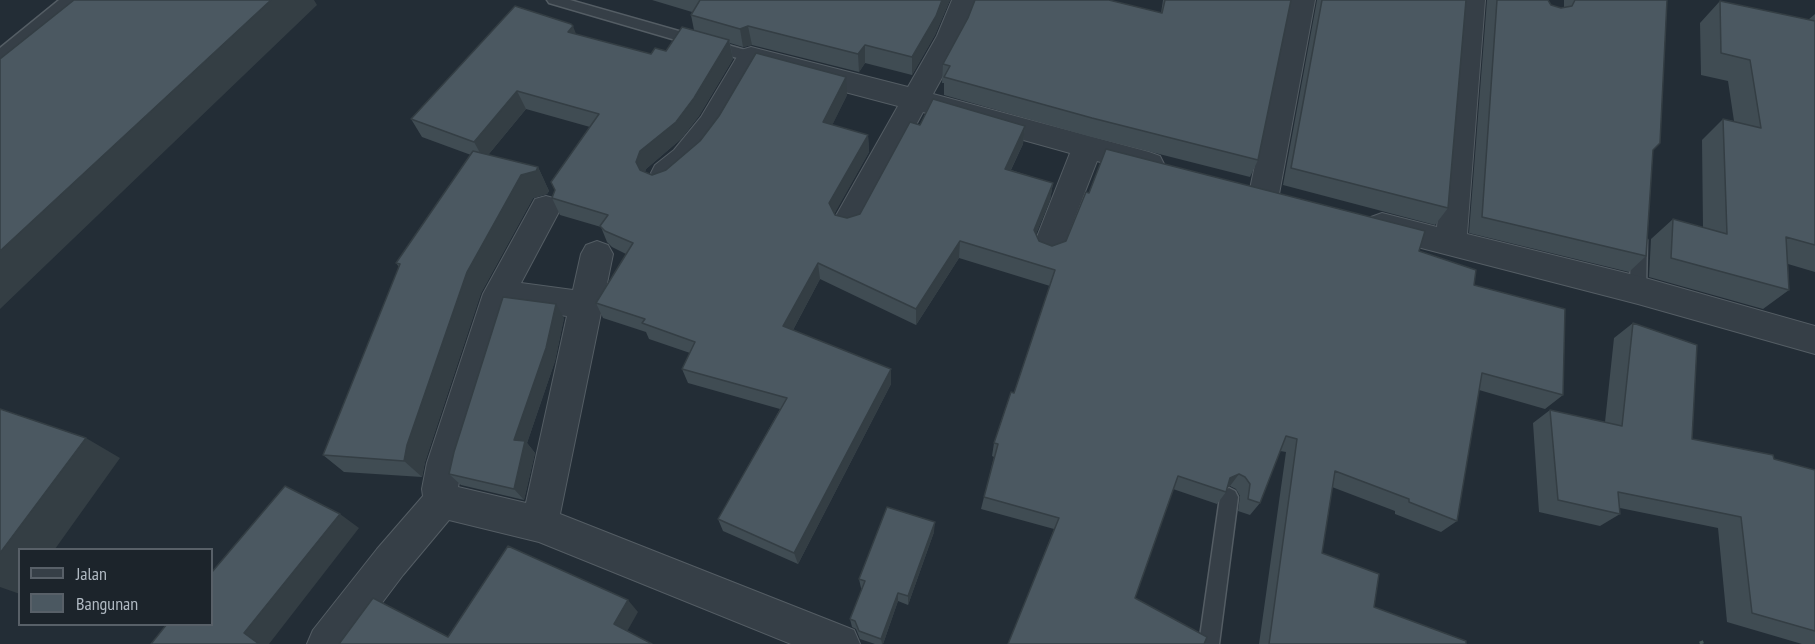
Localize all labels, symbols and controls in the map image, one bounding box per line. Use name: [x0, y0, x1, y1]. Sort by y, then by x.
legend: [18, 548, 213, 626]
text: Jalan: [76, 562, 107, 585]
text: Bangunan: [76, 592, 138, 615]

